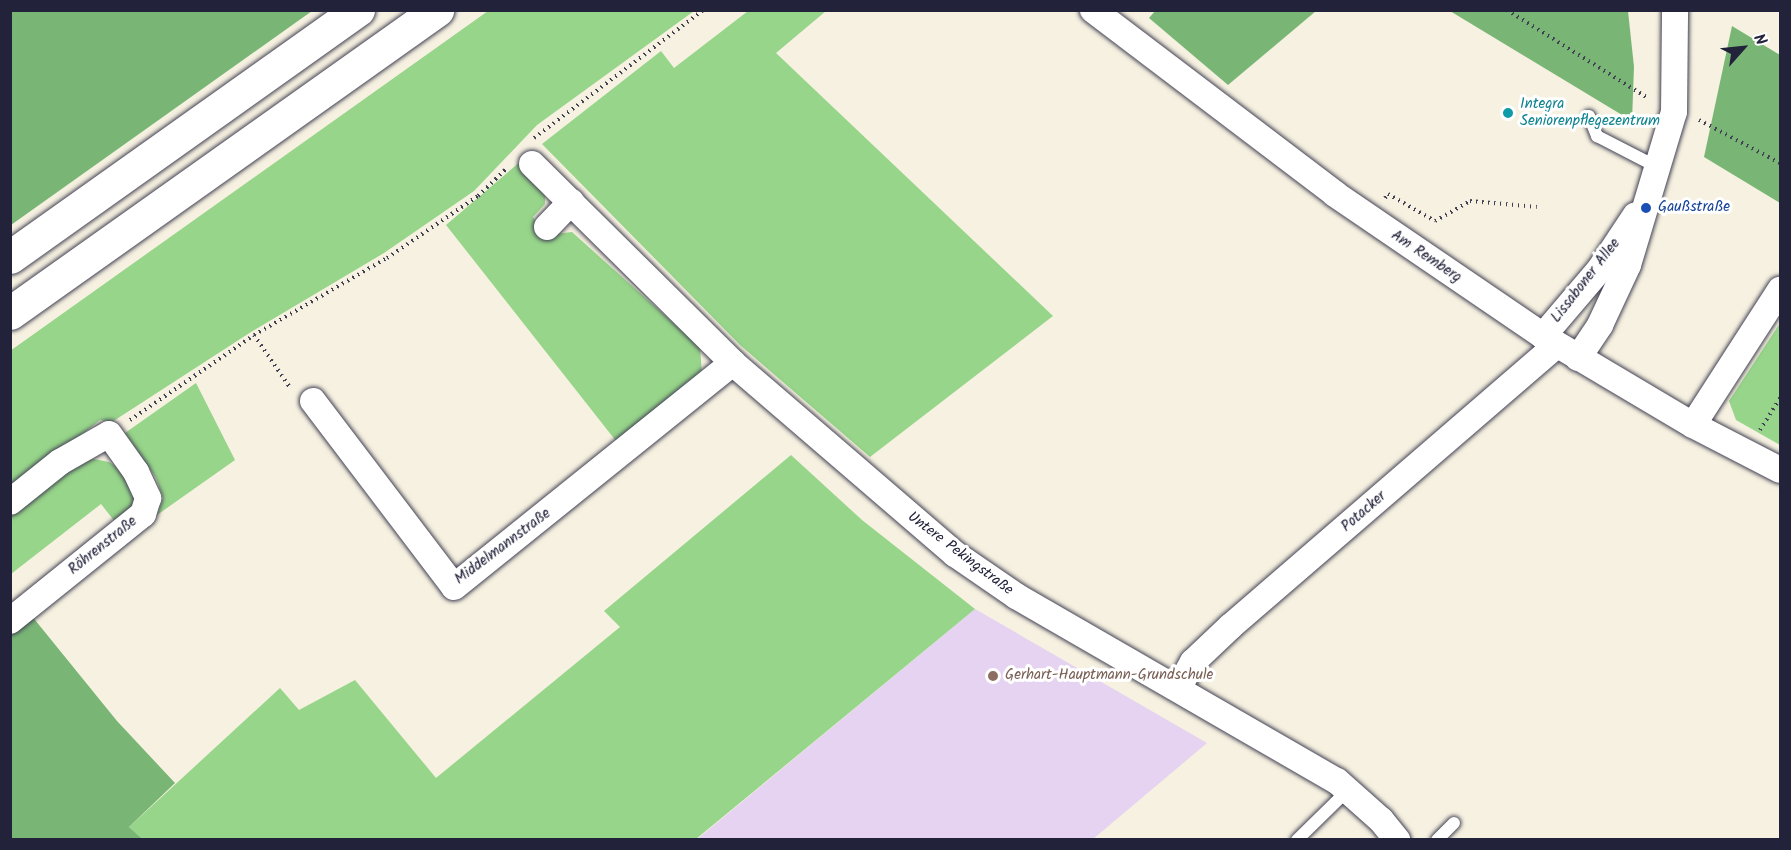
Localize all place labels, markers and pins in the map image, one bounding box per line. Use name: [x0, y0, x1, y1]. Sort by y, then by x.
place label: Integra Seniorenpflegezentrum: [1520, 95, 1660, 130]
marker: Integra Seniorenpflegezentrum: [1501, 106, 1515, 120]
place label: Gaußstraße: [1658, 199, 1730, 217]
marker: Gaußstraße: [1639, 201, 1653, 215]
place label: Gerhart-Hauptmann-Grundschule: [1005, 667, 1213, 685]
marker: Gerhart-Hauptmann-Grundschule: [986, 669, 1000, 683]

